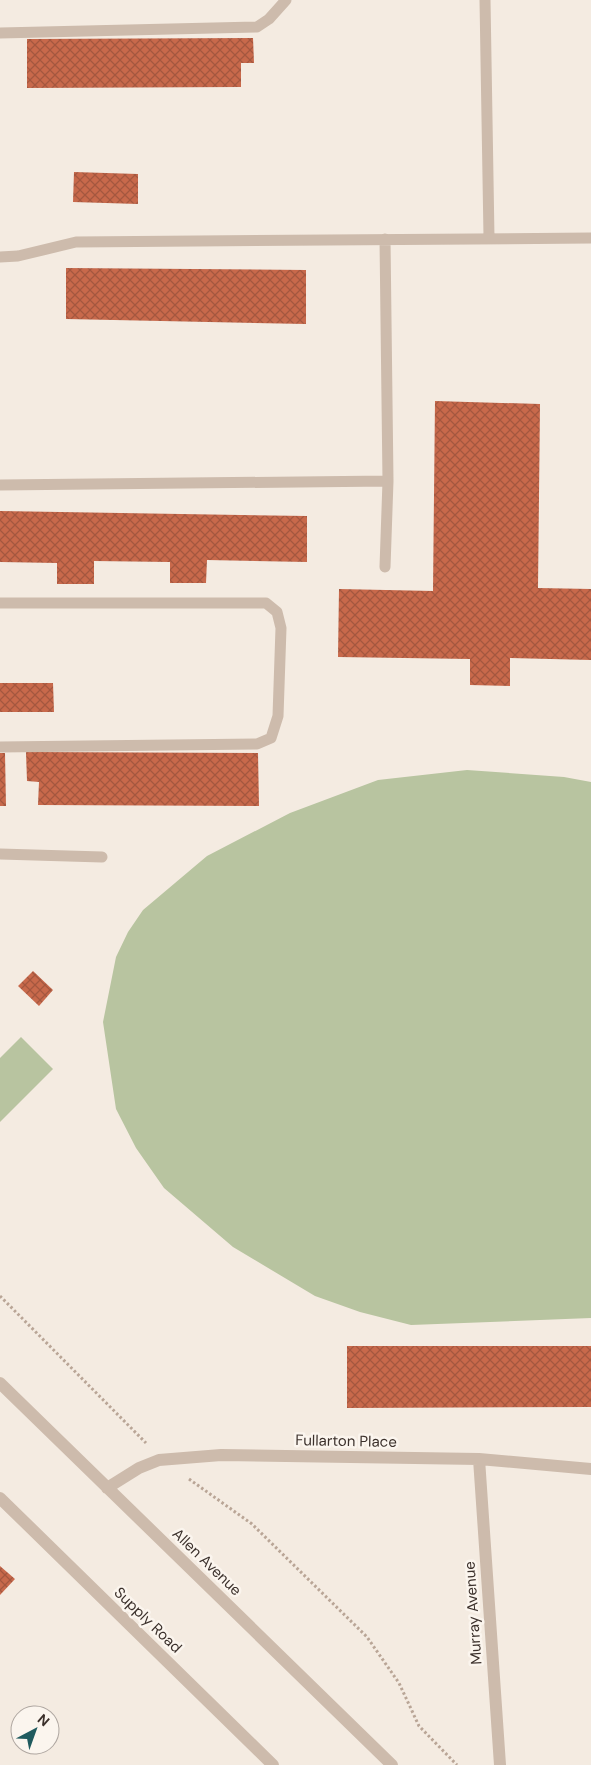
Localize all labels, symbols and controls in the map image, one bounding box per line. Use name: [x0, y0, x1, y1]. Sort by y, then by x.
street label: Fullarton Place: [295, 1430, 397, 1452]
street label: Allen Avenue: [168, 1524, 246, 1600]
street label: Murray Avenue: [459, 1561, 487, 1665]
street label: Supply Road: [110, 1583, 186, 1657]
north arrow: [10, 1705, 60, 1755]
text: N: [34, 1710, 53, 1730]

